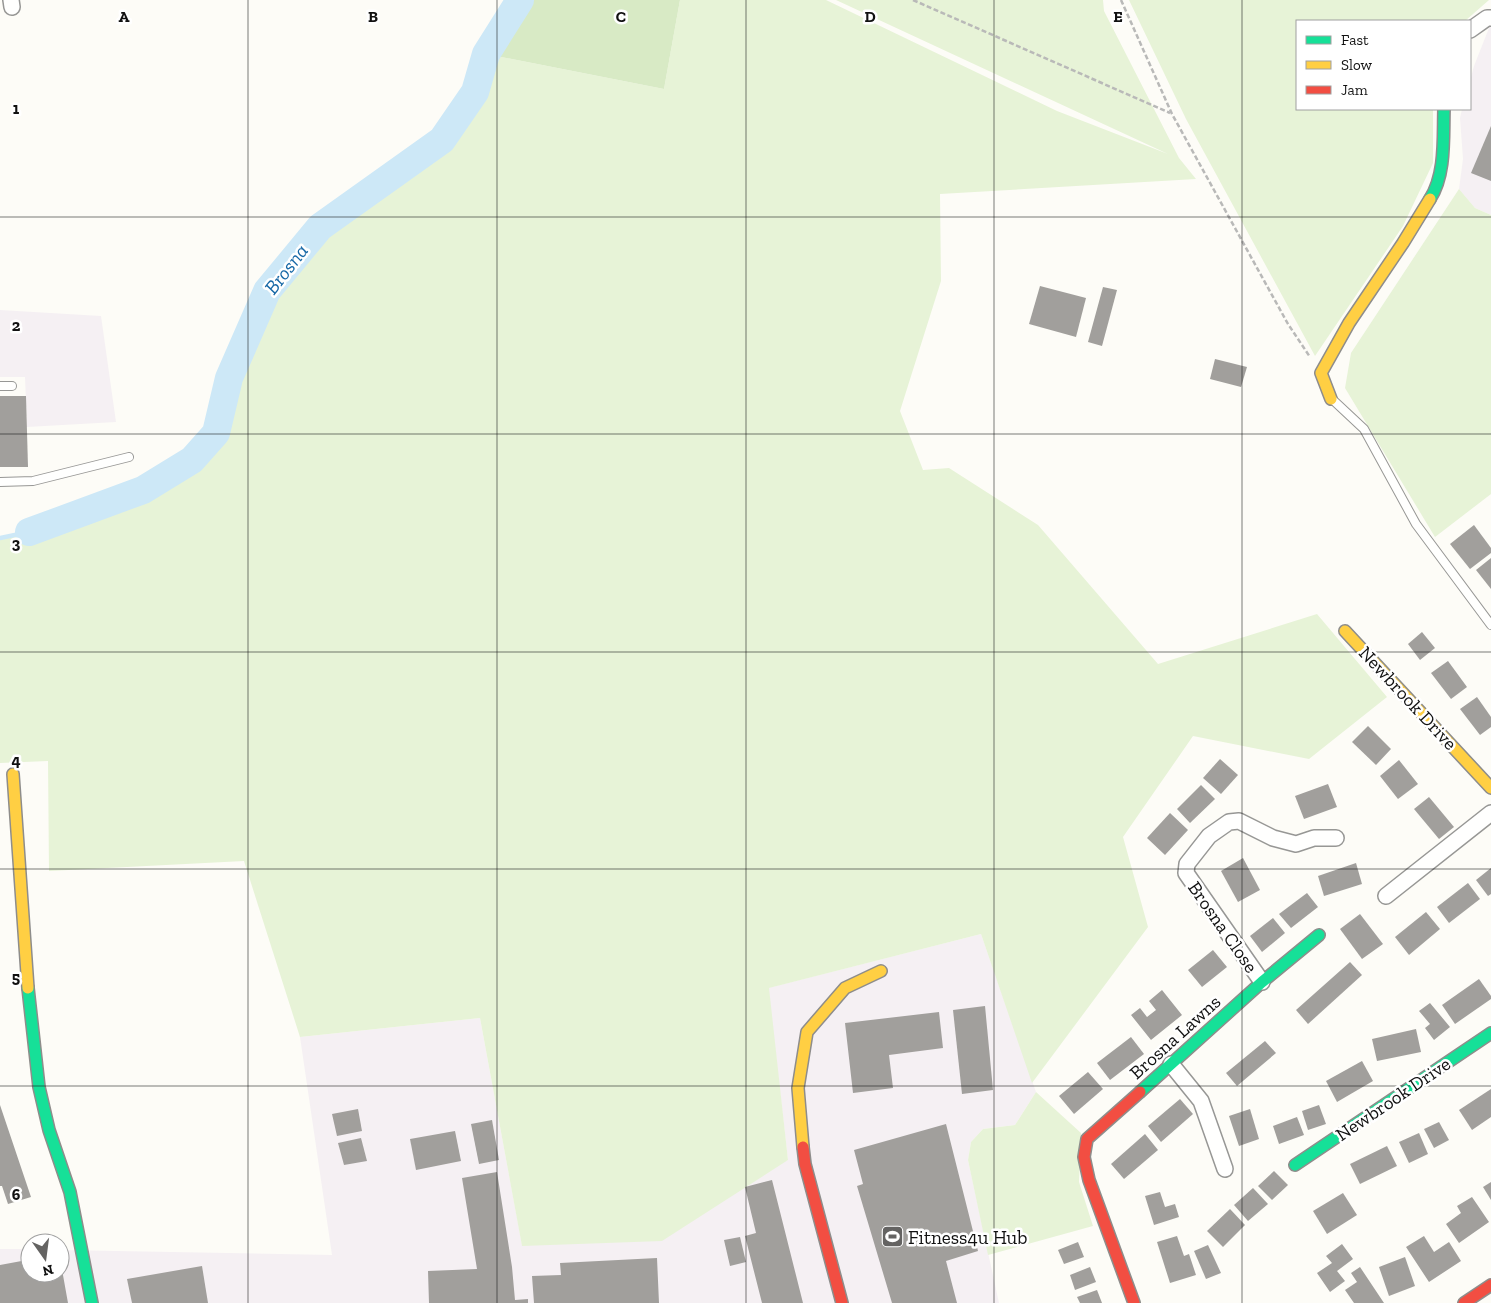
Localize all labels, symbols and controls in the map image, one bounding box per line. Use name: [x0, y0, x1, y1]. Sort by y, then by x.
text: A: [119, 7, 130, 26]
text: B: [368, 7, 378, 26]
text: C: [616, 7, 626, 26]
text: D: [864, 7, 876, 26]
text: E: [1113, 7, 1123, 26]
legend: [1296, 20, 1471, 110]
text: Fast: [1341, 31, 1369, 49]
text: Slow: [1341, 56, 1373, 74]
text: Jam: [1341, 81, 1368, 99]
text: 1: [13, 99, 20, 118]
water label: Brosna: [259, 239, 313, 299]
text: 2: [12, 316, 21, 335]
text: 3: [12, 534, 21, 553]
street label: Newbrook Drive: [1354, 641, 1462, 755]
text: 4: [11, 751, 21, 770]
street label: Brosna Close: [1183, 877, 1263, 977]
text: 5: [12, 968, 20, 987]
street label: Brosna Lawns: [1125, 990, 1225, 1084]
street label: Newbrook Drive: [1331, 1052, 1455, 1146]
text: 6: [12, 1185, 21, 1204]
sports icon: Fitness4u Hub: [880, 1225, 904, 1249]
place label: Fitness4u Hub: [908, 1226, 1027, 1249]
north arrow: [20, 1233, 70, 1283]
text: N: [40, 1261, 55, 1280]

